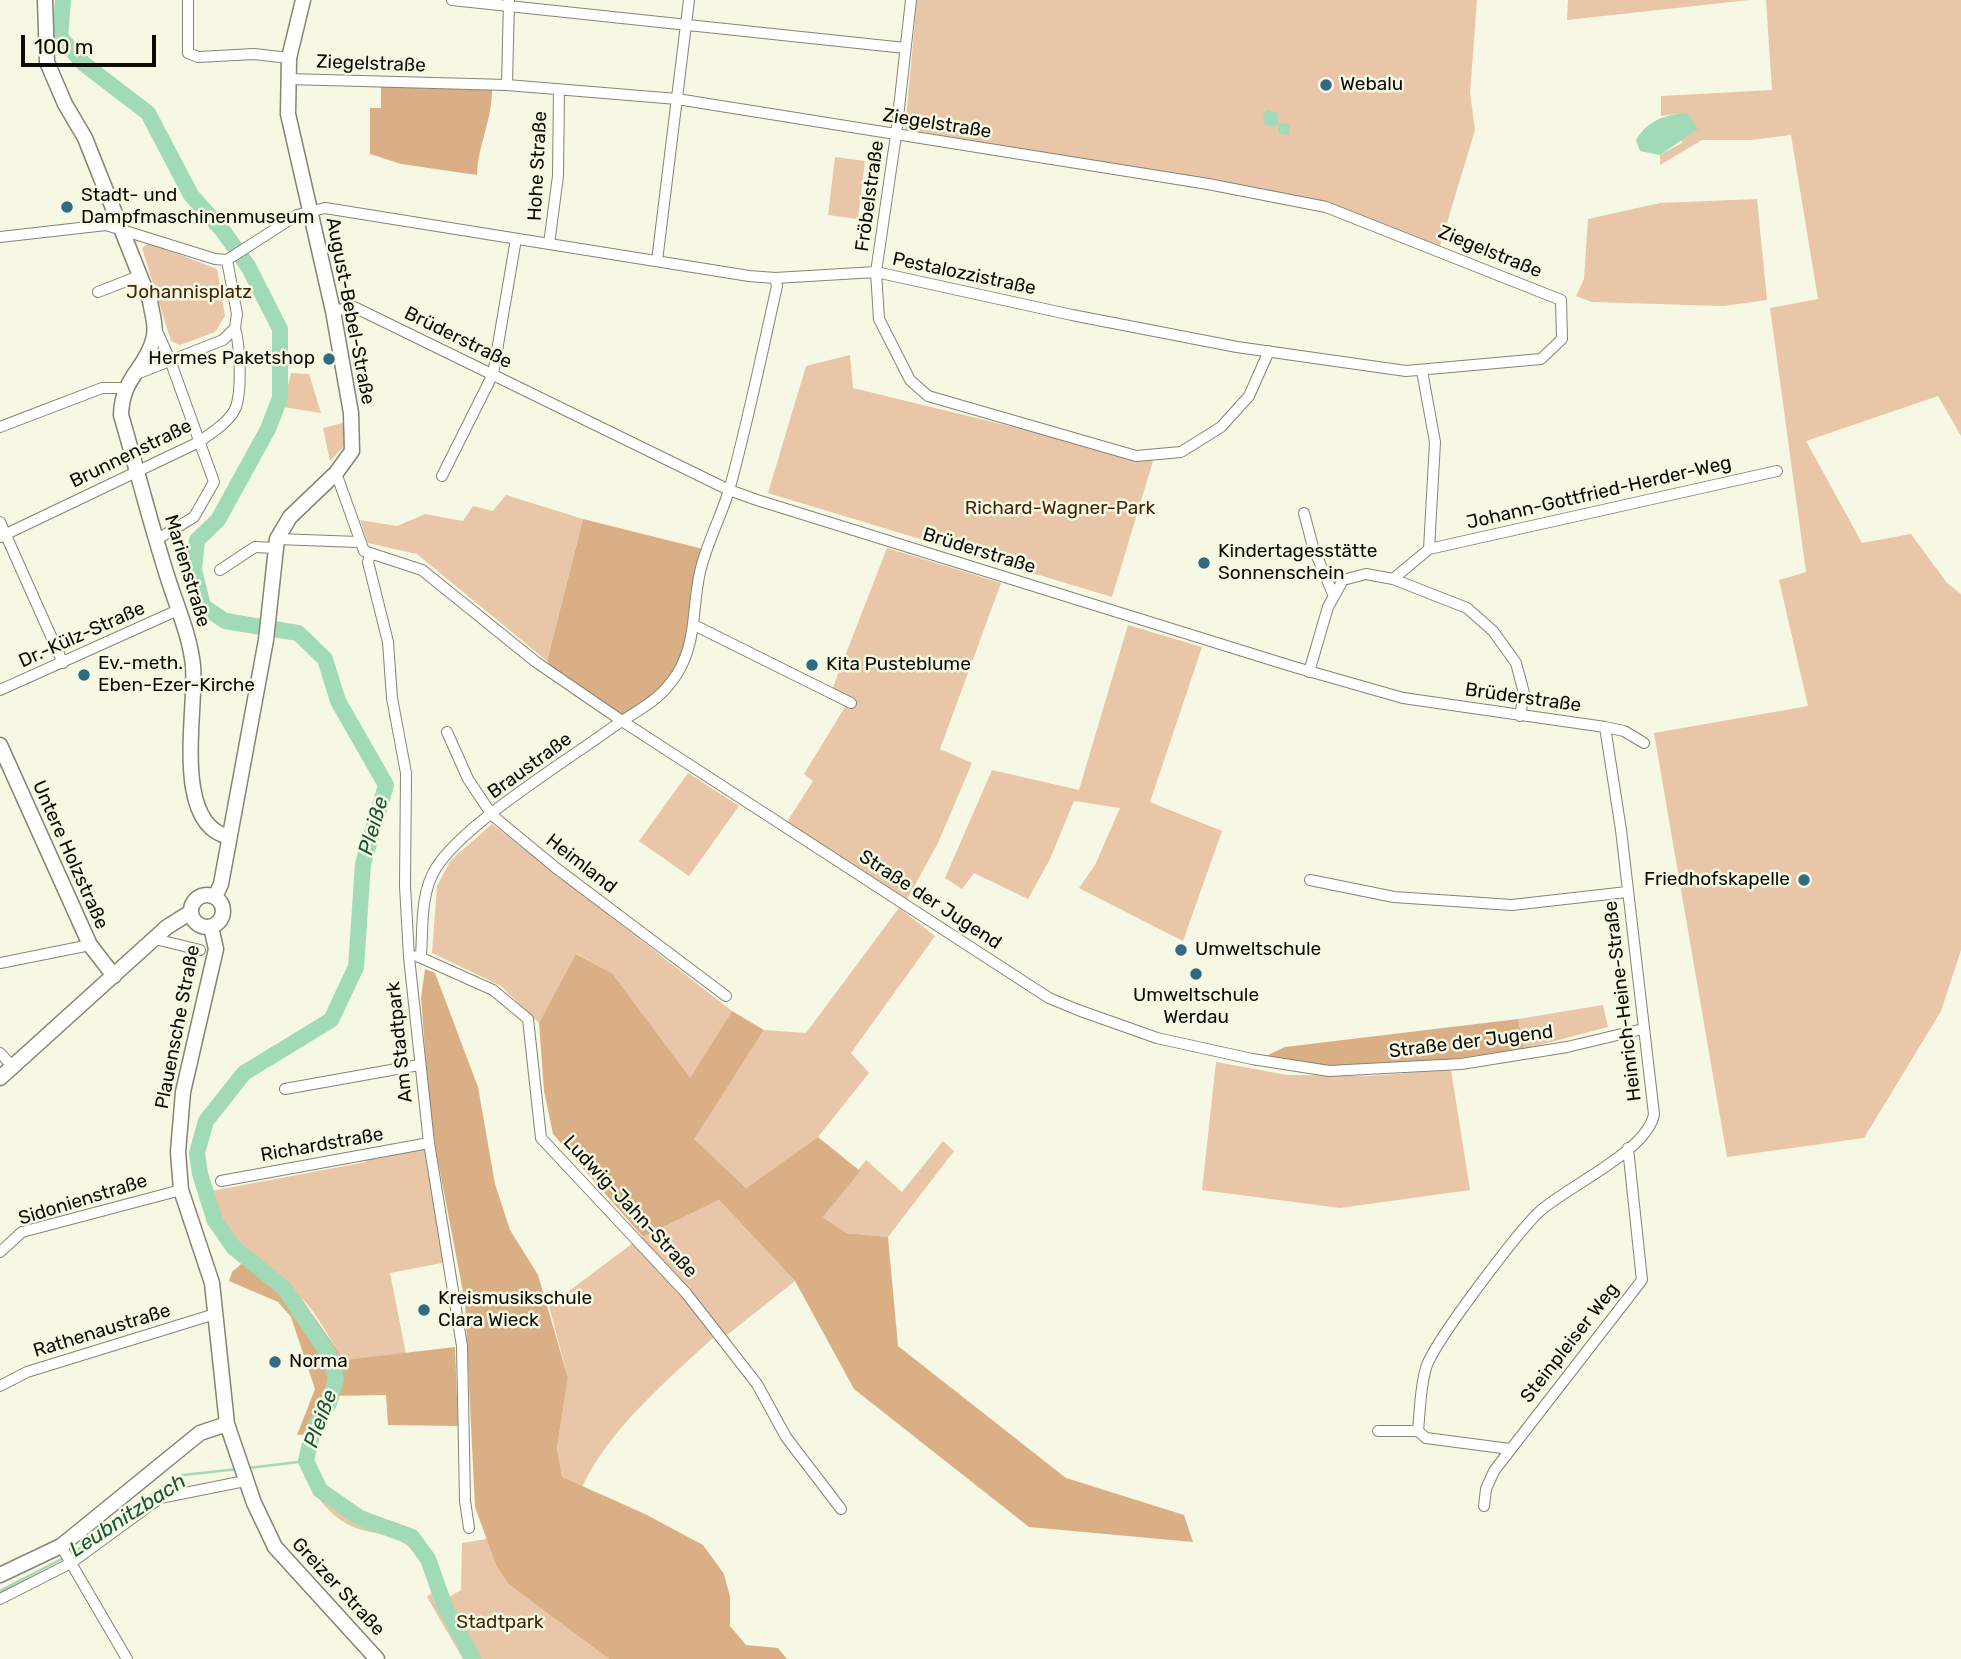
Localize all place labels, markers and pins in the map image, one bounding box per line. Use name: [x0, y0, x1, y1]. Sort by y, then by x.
place label: Webalu: [1340, 74, 1403, 96]
marker: Webalu: [1318, 77, 1334, 93]
place label: Stadt- und Dampfmaschinenmuseum: [81, 185, 314, 229]
marker: Stadt- und Dampfmaschinenmuseum: [59, 199, 75, 215]
place label: Hermes Paketshop: [148, 348, 315, 370]
marker: Hermes Paketshop: [321, 351, 337, 367]
place label: Kindertagesstätte Sonnenschein: [1218, 541, 1377, 585]
marker: Kindertagesstätte Sonnenschein: [1196, 555, 1212, 571]
place label: Ev.-meth. Eben-Ezer-Kirche: [98, 653, 255, 697]
place label: Kita Pusteblume: [826, 654, 971, 676]
marker: Kita Pusteblume: [804, 657, 820, 673]
marker: Ev.-meth. Eben-Ezer-Kirche: [76, 667, 92, 683]
place label: Friedhofskapelle: [1644, 869, 1790, 891]
marker: Friedhofskapelle: [1796, 872, 1812, 888]
place label: Umweltschule: [1195, 939, 1321, 961]
marker: Umweltschule: [1173, 942, 1189, 958]
marker: Umweltschule Werdau: [1188, 966, 1204, 982]
place label: Umweltschule Werdau: [1133, 985, 1259, 1029]
place label: Kreismusikschule Clara Wieck: [438, 1288, 592, 1332]
marker: Kreismusikschule Clara Wieck: [416, 1302, 432, 1318]
place label: Norma: [289, 1351, 348, 1373]
marker: Norma: [267, 1354, 283, 1370]

